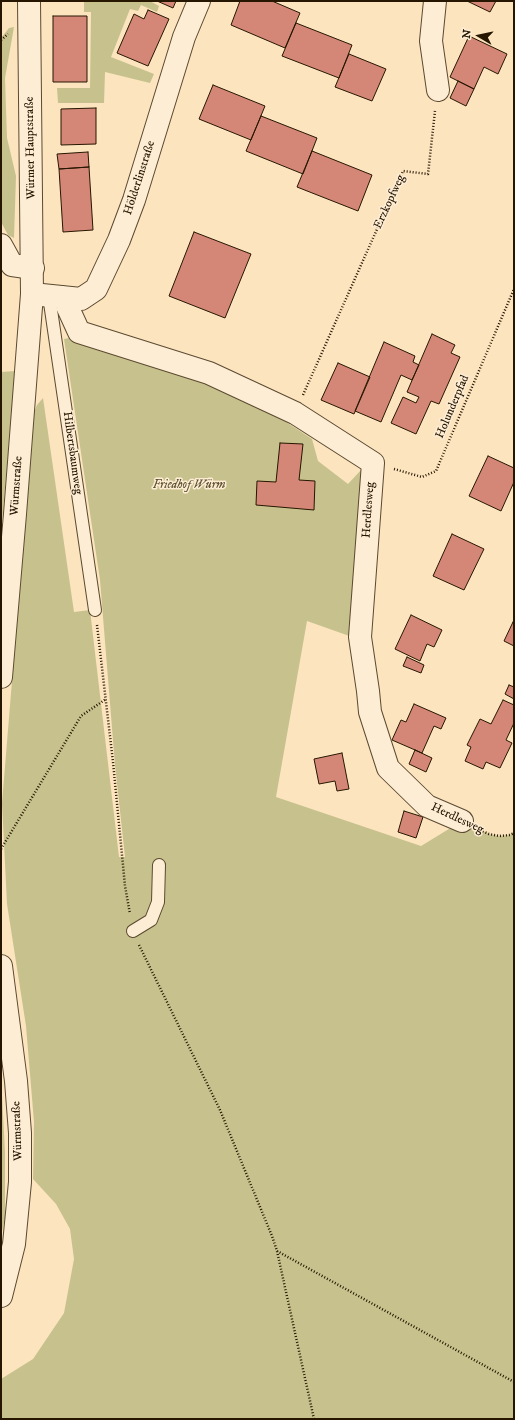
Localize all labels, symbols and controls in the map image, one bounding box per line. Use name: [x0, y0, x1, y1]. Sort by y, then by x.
north arrow: [459, 16, 499, 56]
text: N: [460, 29, 475, 40]
street label: Würmer Hauptstraße: [23, 97, 39, 199]
street label: Hölderlinstraße: [121, 139, 159, 217]
street label: Erzkopfweg: [371, 173, 409, 231]
street label: Holunderpfad: [433, 373, 473, 441]
street label: Hilbertsbaumweg: [59, 411, 85, 495]
street label: Würmstraße: [8, 456, 26, 516]
park label: Friedhof Würm: [153, 479, 225, 493]
street label: Herdlesweg: [360, 481, 378, 539]
street label: Herdlesweg: [428, 801, 486, 837]
street label: Würmstraße: [10, 1101, 26, 1161]

